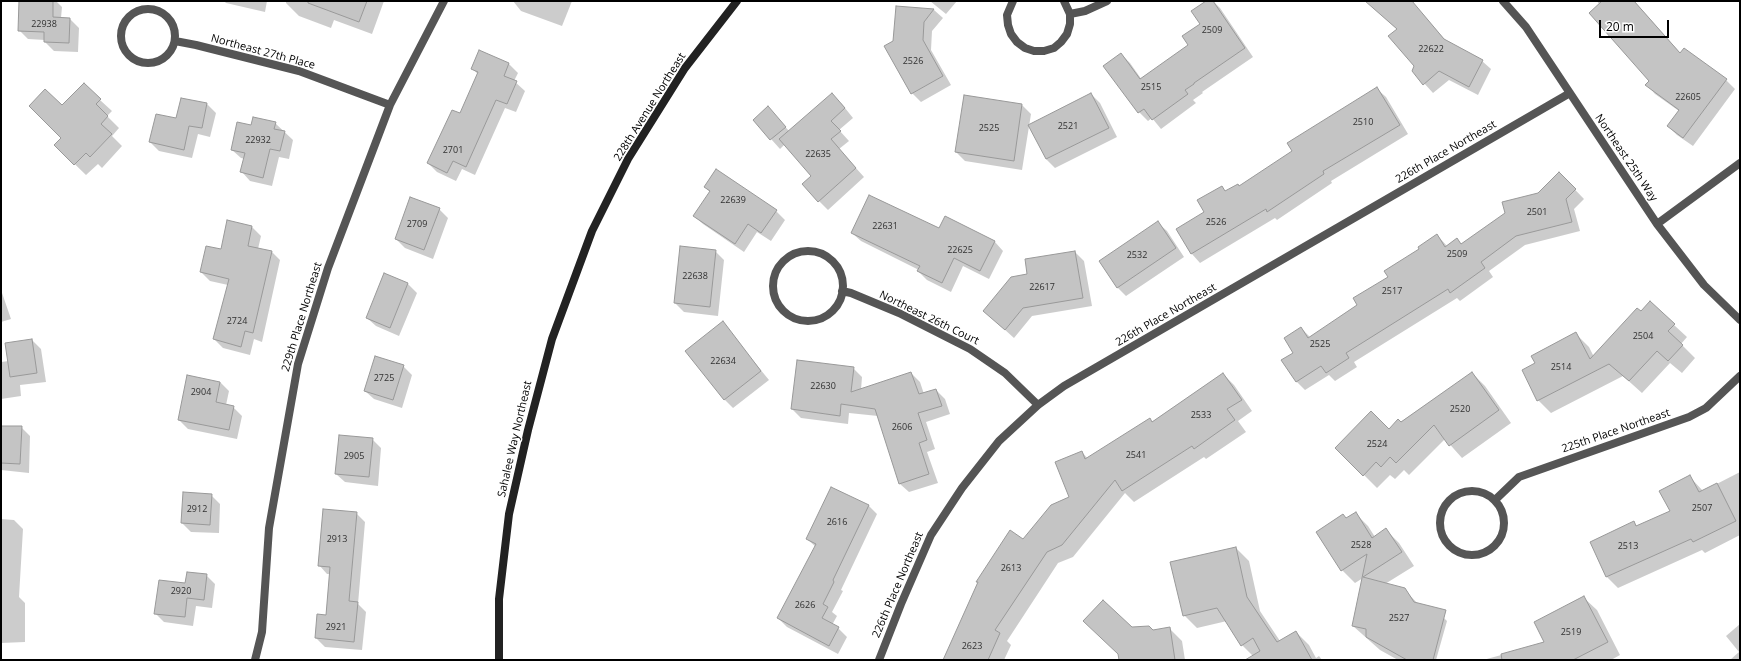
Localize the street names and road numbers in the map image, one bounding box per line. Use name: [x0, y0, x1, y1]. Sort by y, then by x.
street label: Northeast 27th Place: [209, 32, 317, 72]
street label: 228th Avenue Northeast: [611, 50, 689, 164]
street label: Northeast 25th Way: [1592, 112, 1660, 204]
street label: 226th Place Northeast: [1393, 118, 1499, 186]
street label: 229th Place Northeast: [279, 261, 325, 373]
street label: 226th Place Northeast: [1113, 281, 1219, 349]
street label: Northeast 26th Court: [877, 288, 981, 348]
street label: Sahalee Way Northeast: [495, 379, 535, 499]
street label: 225th Place Northeast: [1560, 406, 1672, 456]
street label: 226th Place Northeast: [870, 530, 926, 640]

